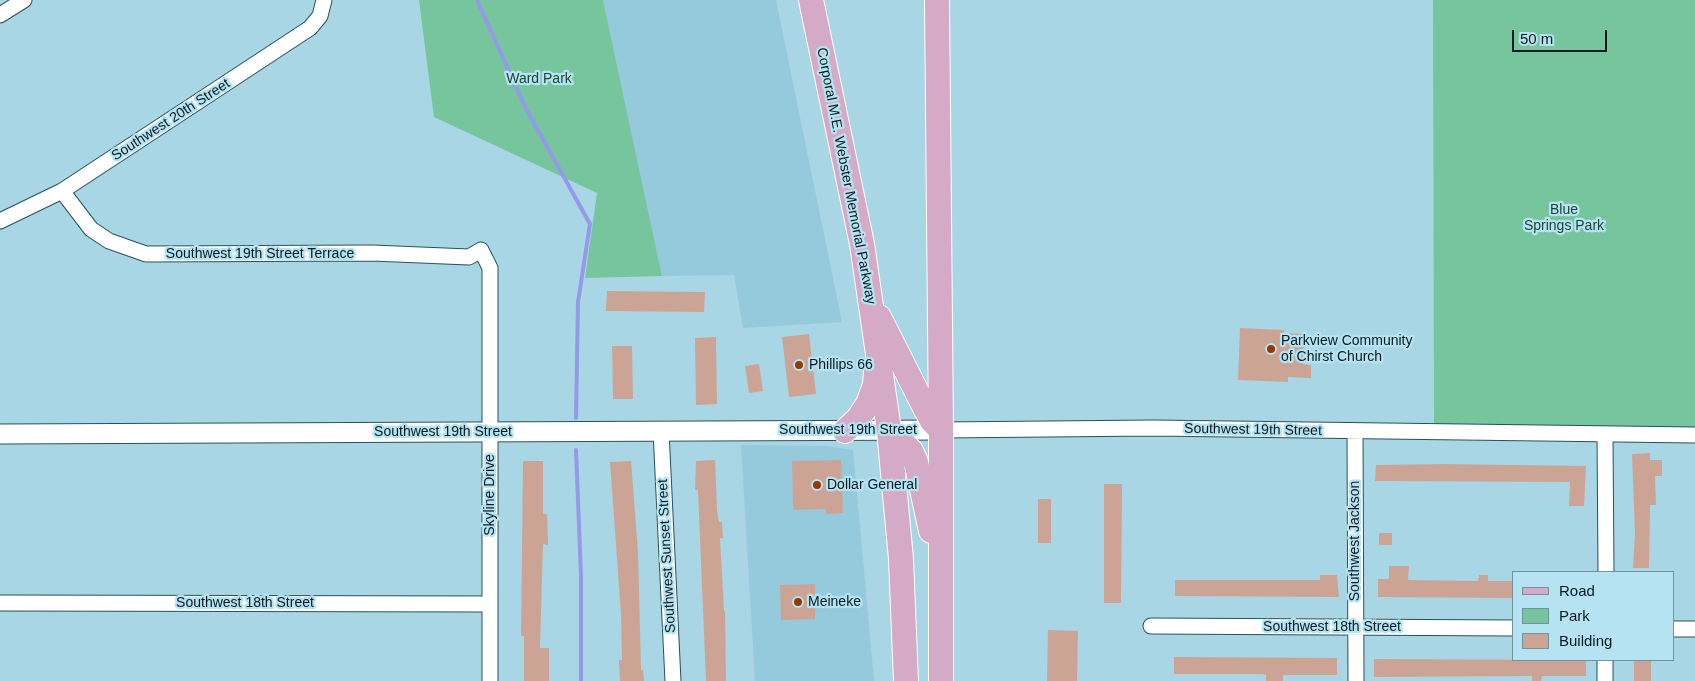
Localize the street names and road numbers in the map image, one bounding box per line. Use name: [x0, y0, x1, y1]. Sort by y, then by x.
street label: Corporal M.E. Webster Memorial Parkway: [813, 46, 879, 306]
street label: Southwest 20th Street: [109, 75, 233, 165]
street label: Southwest 19th Street Terrace: [166, 246, 354, 262]
street label: Southwest 19th Street: [1184, 420, 1322, 440]
street label: Southwest 19th Street: [779, 422, 917, 438]
street label: Southwest 19th Street: [374, 424, 512, 440]
street label: Skyline Drive: [482, 454, 498, 536]
street label: Southwest Sunset Street: [655, 479, 679, 633]
street label: Southwest Jackson: [1347, 481, 1363, 601]
street label: Southwest 18th Street: [176, 595, 314, 611]
street label: Southwest 18th Street: [1263, 619, 1401, 635]

